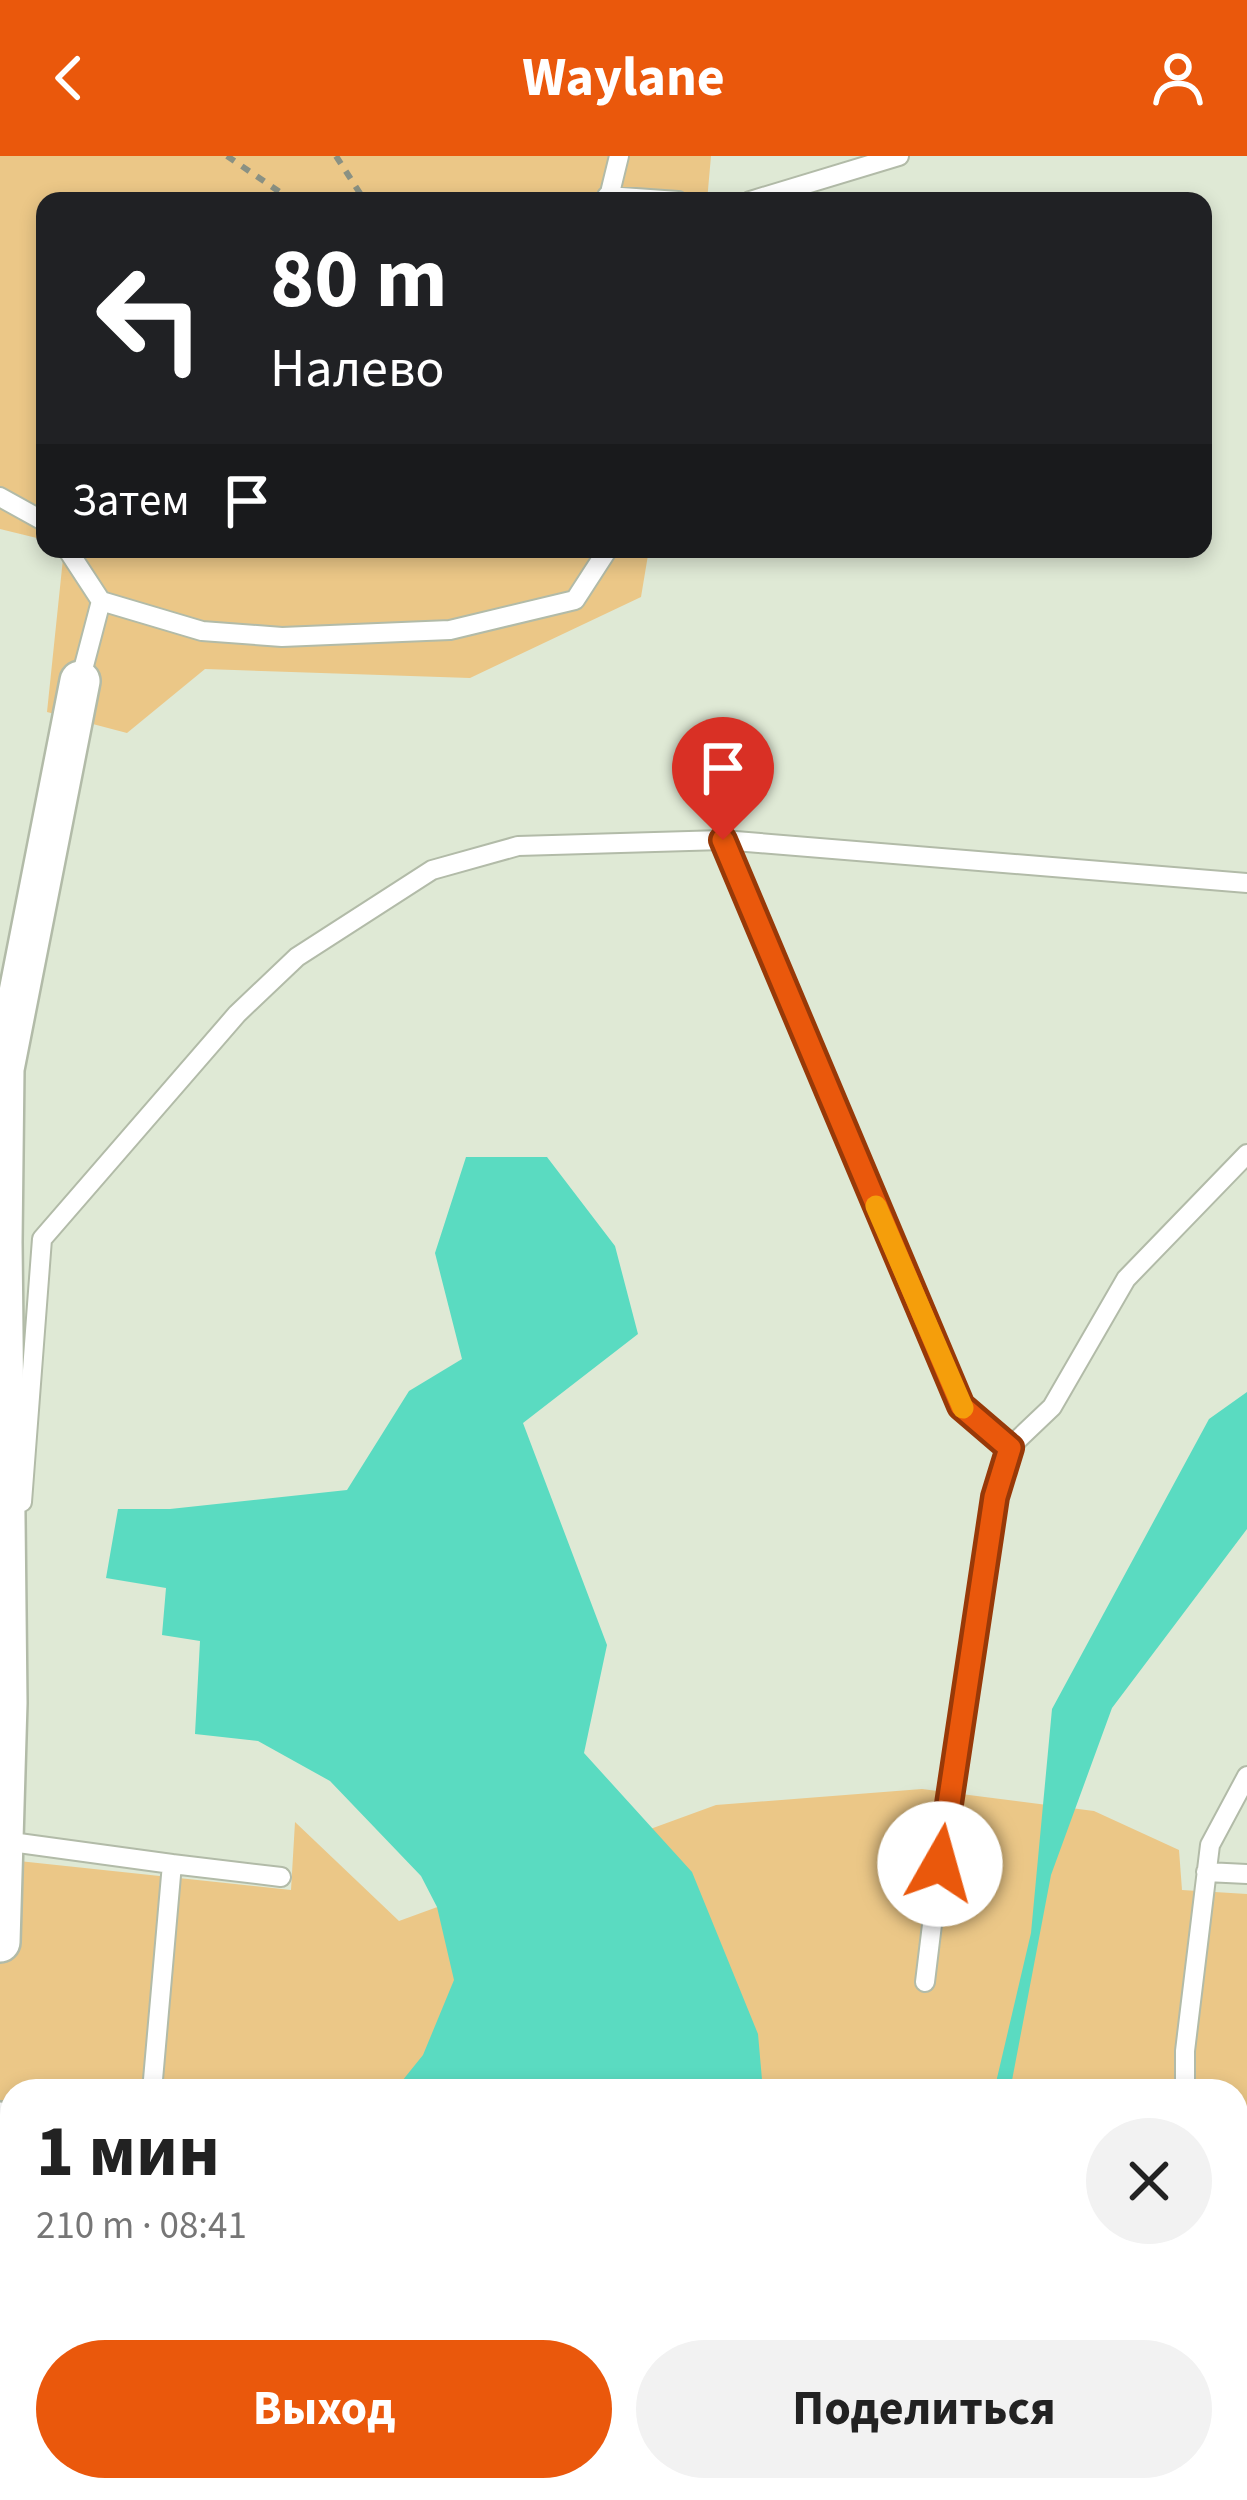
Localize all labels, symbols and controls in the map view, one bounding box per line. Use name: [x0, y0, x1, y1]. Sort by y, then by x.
text: Waylane: [522, 40, 725, 117]
icon: back: [36, 45, 102, 111]
icon: person: [1145, 45, 1211, 111]
text: 80 m: [270, 220, 448, 340]
icon: left: [72, 240, 228, 396]
text: Налево: [270, 331, 445, 408]
icon: arrive: [214, 468, 280, 534]
text: Затем: [72, 469, 190, 533]
pin: [672, 717, 774, 840]
icon: arrive: [690, 735, 756, 801]
position arrow: [877, 1801, 1003, 1927]
text: 1 мин: [36, 2101, 220, 2204]
button: close: [1086, 2118, 1212, 2244]
text: 210 m · 08:41: [36, 2198, 247, 2254]
button: Выход: [36, 2340, 612, 2478]
button: Поделиться: [636, 2340, 1212, 2478]

